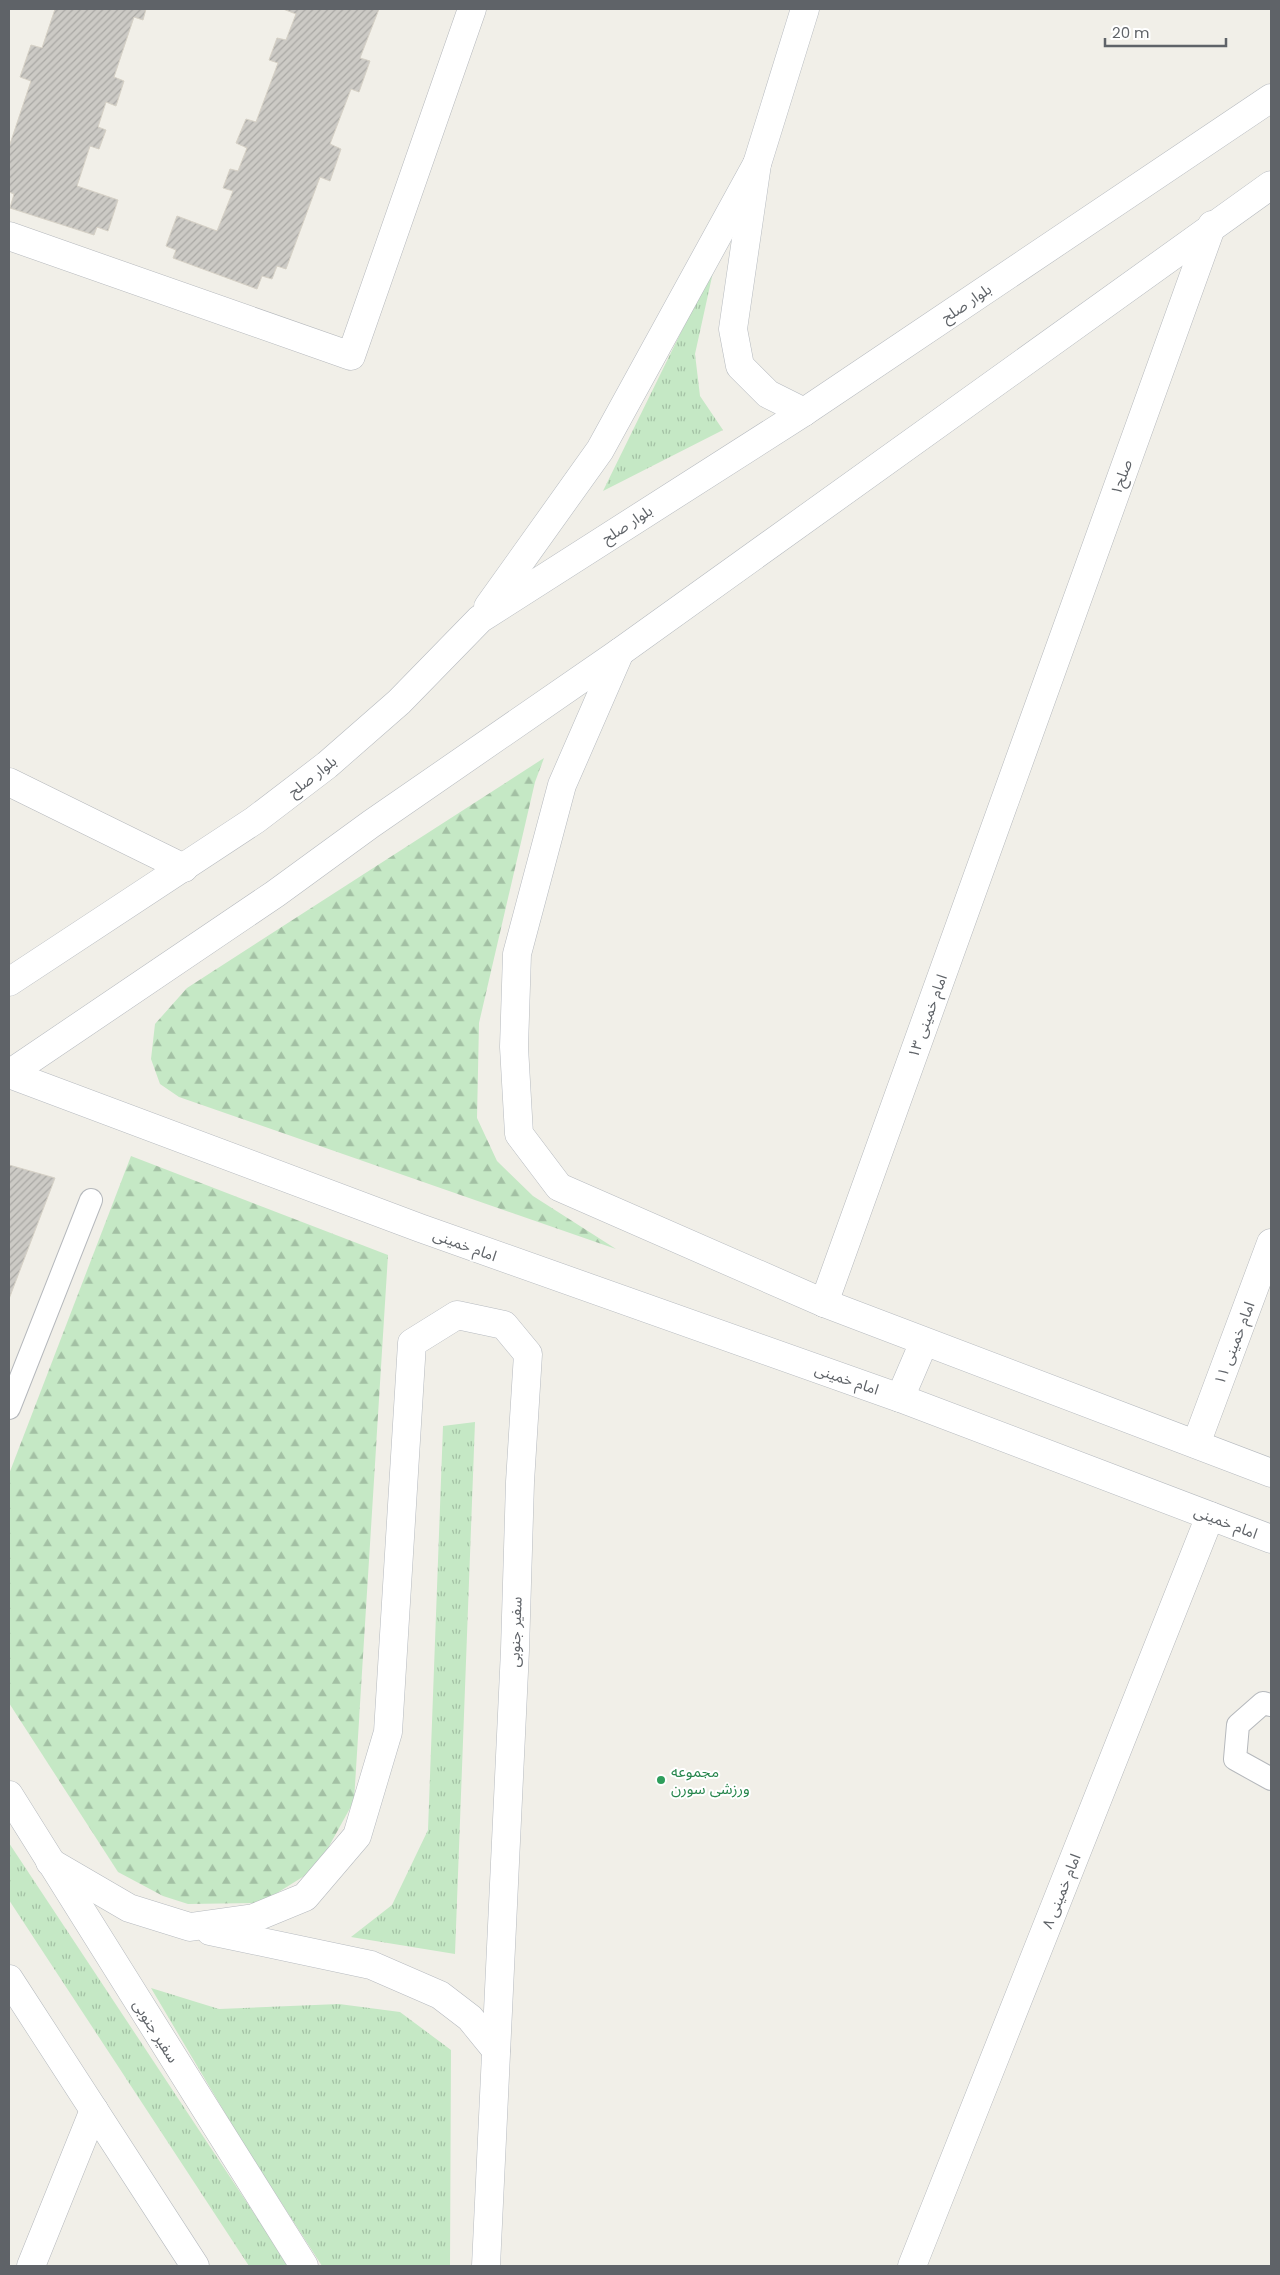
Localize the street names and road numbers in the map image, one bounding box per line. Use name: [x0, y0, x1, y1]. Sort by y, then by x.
street label: بلوار صلح: [937, 279, 996, 329]
street label: ۱صلح: [1105, 456, 1139, 498]
street label: بلوار صلح: [598, 500, 657, 550]
street label: بلوار صلح: [283, 750, 342, 803]
street label: امام خمینی ۱۳: [902, 971, 953, 1061]
street label: امام خمینی: [430, 1224, 500, 1267]
street label: امام خمینی ۱۱: [1209, 1298, 1260, 1388]
street label: امام خمینی: [812, 1358, 882, 1401]
street label: امام خمینی: [1191, 1500, 1261, 1545]
street label: سفیر جنوبی: [503, 1596, 527, 1668]
street label: امام خمینی ۸: [1036, 1850, 1086, 1932]
street label: سفیر جنوبی: [128, 1995, 184, 2067]

